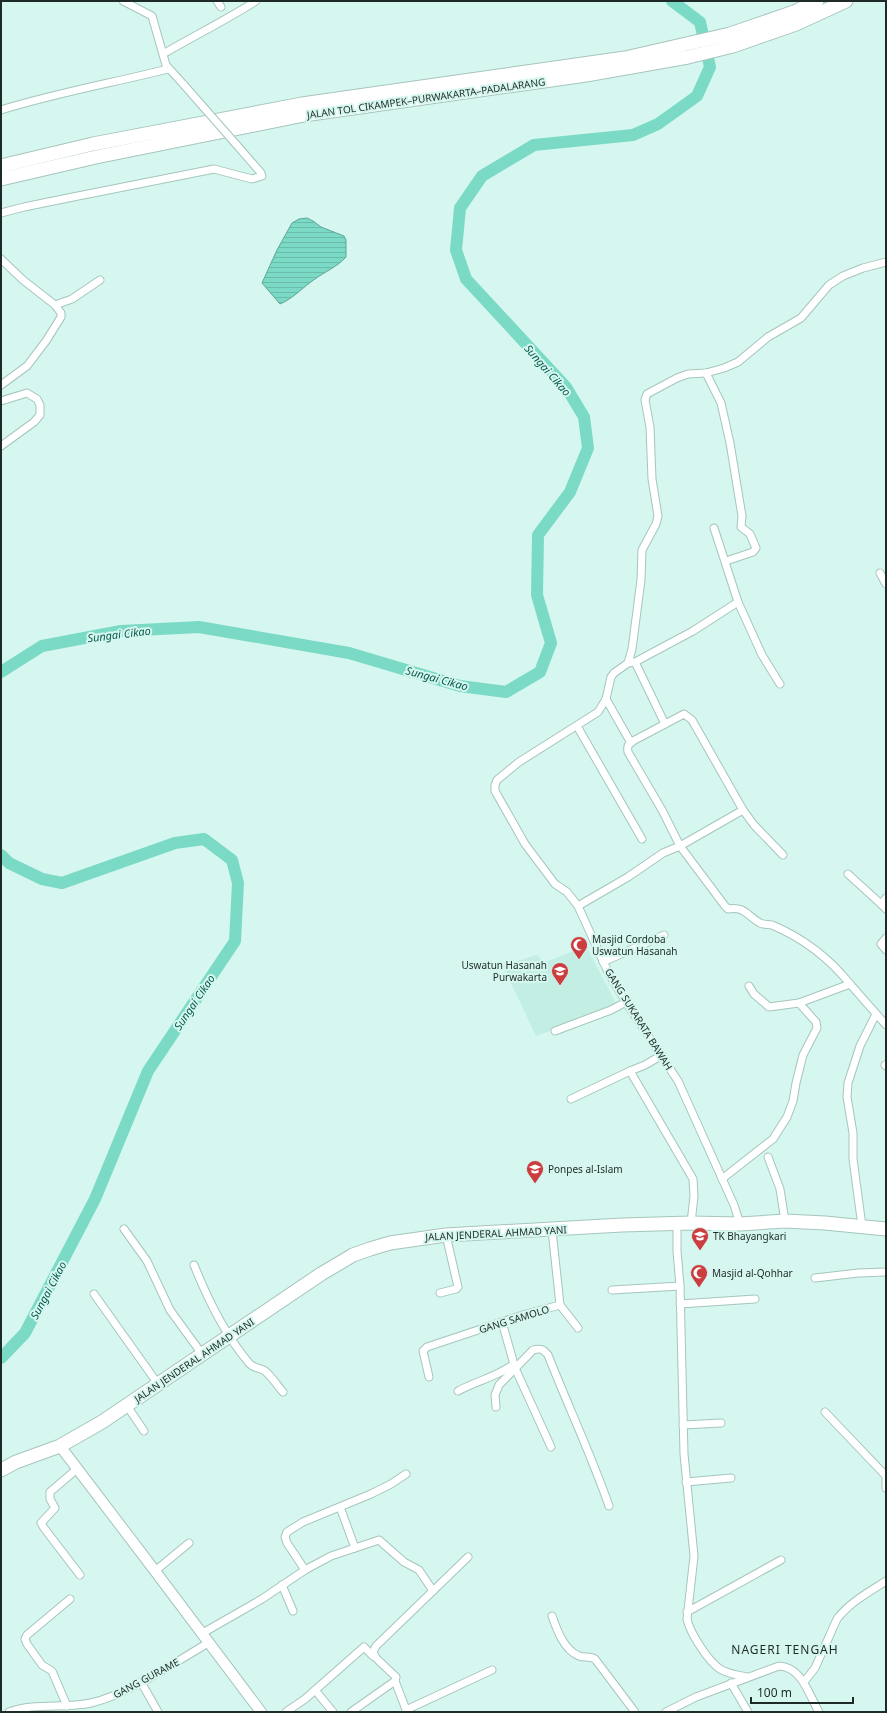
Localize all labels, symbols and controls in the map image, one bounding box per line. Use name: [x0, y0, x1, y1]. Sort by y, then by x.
street label: JALAN TOL CIKAMPEK–PURWAKARTA–PADALARANG: [305, 74, 546, 122]
water label: Sungai Cikao: [521, 341, 575, 399]
water label: Sungai Cikao: [86, 623, 152, 645]
water label: Sungai Cikao: [404, 662, 470, 694]
place label: Masjid Cordoba Uswatun Hasanah: [592, 932, 678, 958]
mosque icon: Masjid Cordoba Uswatun Hasanah: [569, 935, 589, 960]
place label: Uswatun Hasanah Purwakarta: [461, 958, 547, 984]
school or university icon: Uswatun Hasanah Purwakarta: [550, 961, 570, 986]
street label: GANG SUKARATA BAWAH: [602, 965, 676, 1073]
water label: Sungai Cikao: [170, 971, 218, 1033]
school or university icon: Ponpes al-Islam: [525, 1159, 545, 1184]
place label: Ponpes al-Islam: [548, 1162, 623, 1176]
street label: JALAN JENDERAL AHMAD YANI: [424, 1222, 567, 1244]
school or university icon: TK Bhayangkari: [690, 1226, 710, 1251]
place label: TK Bhayangkari: [713, 1229, 786, 1243]
water label: Sungai Cikao: [26, 1258, 70, 1322]
mosque icon: Masjid al-Qohhar: [689, 1263, 709, 1288]
place label: Masjid al-Qohhar: [712, 1266, 793, 1280]
street label: GANG SAMOLO: [477, 1302, 551, 1336]
street label: JALAN JENDERAL AHMAD YANI: [130, 1315, 257, 1406]
district label: NAGERI TENGAH: [731, 1641, 839, 1658]
street label: GANG GURAME: [110, 1655, 182, 1701]
scale bar: [751, 1679, 853, 1705]
text: 100 m: [757, 1684, 792, 1701]

